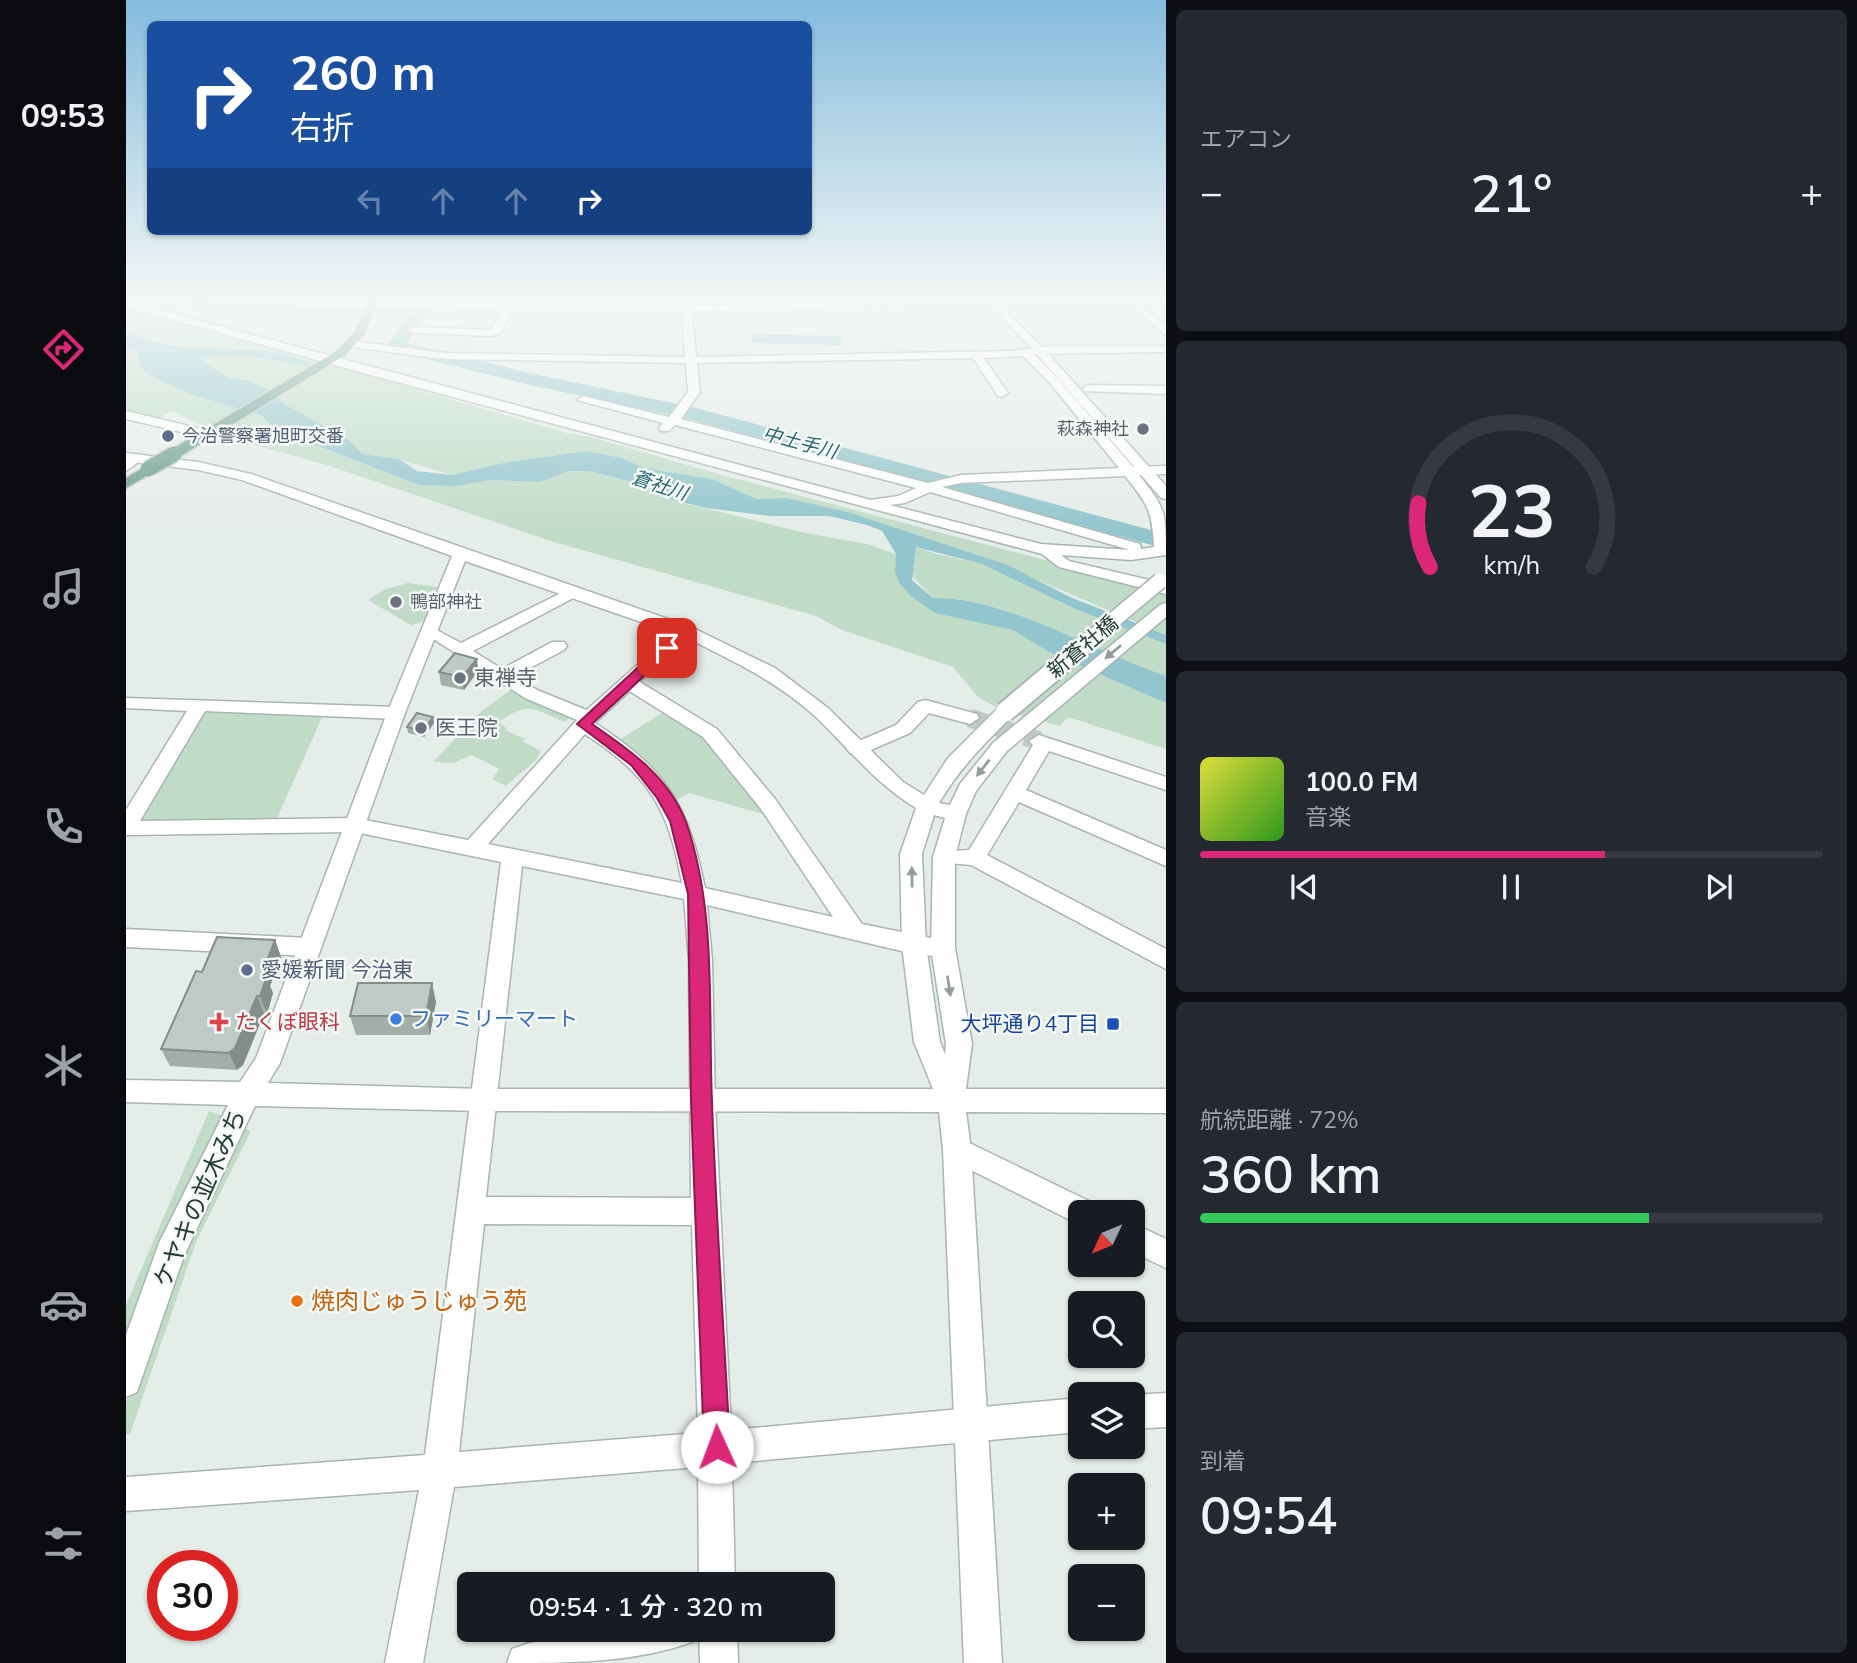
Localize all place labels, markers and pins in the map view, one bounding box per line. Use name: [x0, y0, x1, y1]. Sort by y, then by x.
place label: 萩森神社: [1057, 417, 1129, 440]
marker: 萩森神社: [1135, 421, 1151, 437]
place label: 今治警察署旭町交番: [182, 424, 344, 447]
marker: 今治警察署旭町交番: [160, 428, 176, 444]
place label: 鴨部神社: [410, 590, 482, 613]
marker: 鴨部神社: [388, 594, 404, 610]
pin: [637, 618, 697, 678]
place label: 東禅寺: [474, 664, 537, 690]
marker: 東禅寺: [452, 670, 468, 686]
place label: 医王院: [435, 714, 498, 740]
marker: 医王院: [413, 720, 429, 736]
place label: 愛媛新聞 今治東: [261, 956, 413, 982]
marker: 愛媛新聞 今治東: [239, 962, 255, 978]
place label: ファミリーマート: [410, 1005, 578, 1031]
place label: たくぼ眼科: [235, 1008, 340, 1034]
place label: 大坪通り4丁目: [960, 1010, 1099, 1036]
marker: ファミリーマート: [388, 1011, 404, 1027]
marker: たくぼ眼科: [209, 1012, 229, 1032]
marker: 大坪通り4丁目: [1105, 1016, 1121, 1032]
place label: 焼肉じゅうじゅう苑: [311, 1285, 527, 1315]
marker: 焼肉じゅうじゅう苑: [289, 1293, 305, 1309]

